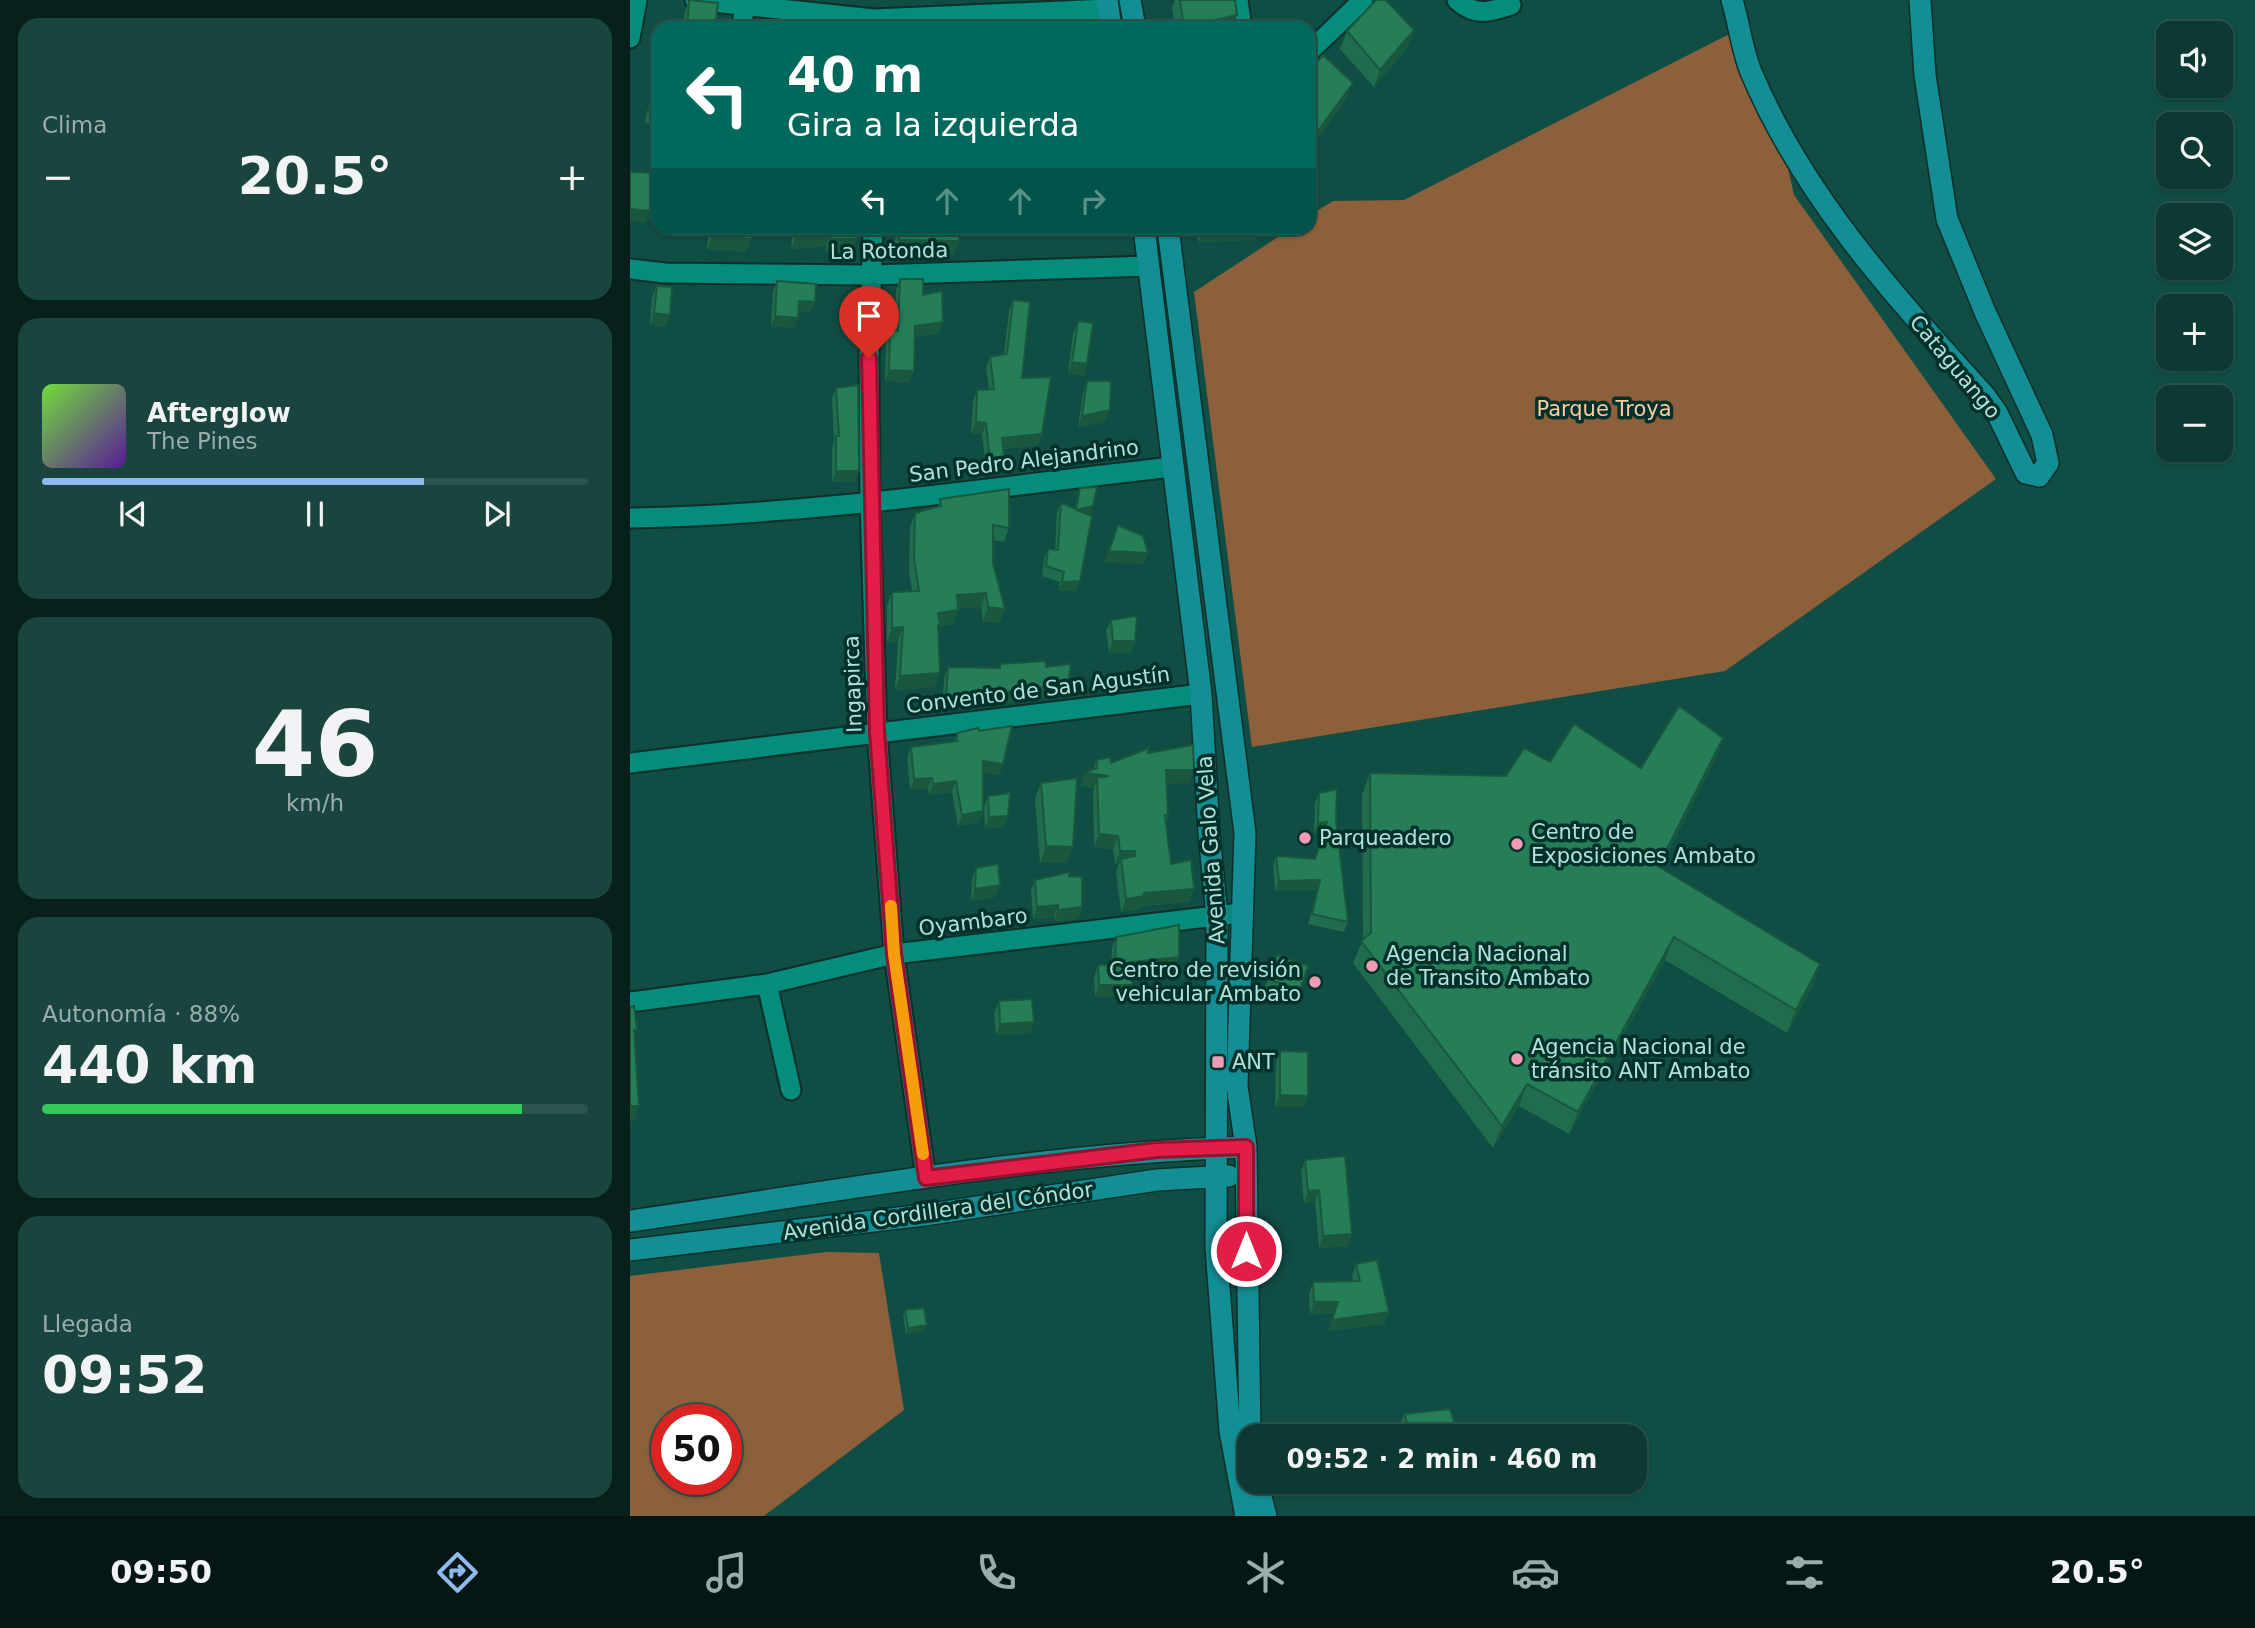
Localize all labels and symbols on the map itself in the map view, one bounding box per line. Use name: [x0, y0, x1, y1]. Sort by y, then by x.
street label: La Rotonda: [830, 238, 948, 264]
pin: [839, 286, 899, 358]
street label: Cataguango: [1905, 310, 2005, 424]
park label: Parque Troya: [1536, 397, 1672, 421]
street label: San Pedro Alejandrino: [908, 435, 1140, 487]
street label: Ingapirca: [839, 635, 867, 733]
street label: Convento de San Agustín: [905, 662, 1171, 718]
street label: Avenida Galo Vela: [1192, 755, 1230, 945]
place label: Centro de Exposiciones Ambato: [1531, 820, 1756, 868]
place label: Parqueadero: [1319, 826, 1452, 850]
marker: Parqueadero: [1297, 830, 1313, 846]
marker: Centro de Exposiciones Ambato: [1509, 836, 1525, 852]
street label: Oyambaro: [917, 903, 1029, 941]
place label: Agencia Nacional de Transito Ambato: [1386, 942, 1590, 990]
place label: Centro de revisión vehicular Ambato: [1109, 958, 1301, 1006]
marker: Agencia Nacional de Transito Ambato: [1364, 958, 1380, 974]
marker: Centro de revisión vehicular Ambato: [1307, 974, 1323, 990]
place label: Agencia Nacional de tránsito ANT Ambato: [1531, 1035, 1750, 1083]
place label: ANT: [1232, 1050, 1275, 1074]
marker: Agencia Nacional de tránsito ANT Ambato: [1509, 1051, 1525, 1067]
marker: ANT: [1210, 1054, 1226, 1070]
street label: Avenida Cordillera del Cóndor: [782, 1177, 1095, 1245]
position arrow: [1209, 1214, 1283, 1288]
speed limit sign: 50: [651, 1404, 742, 1495]

